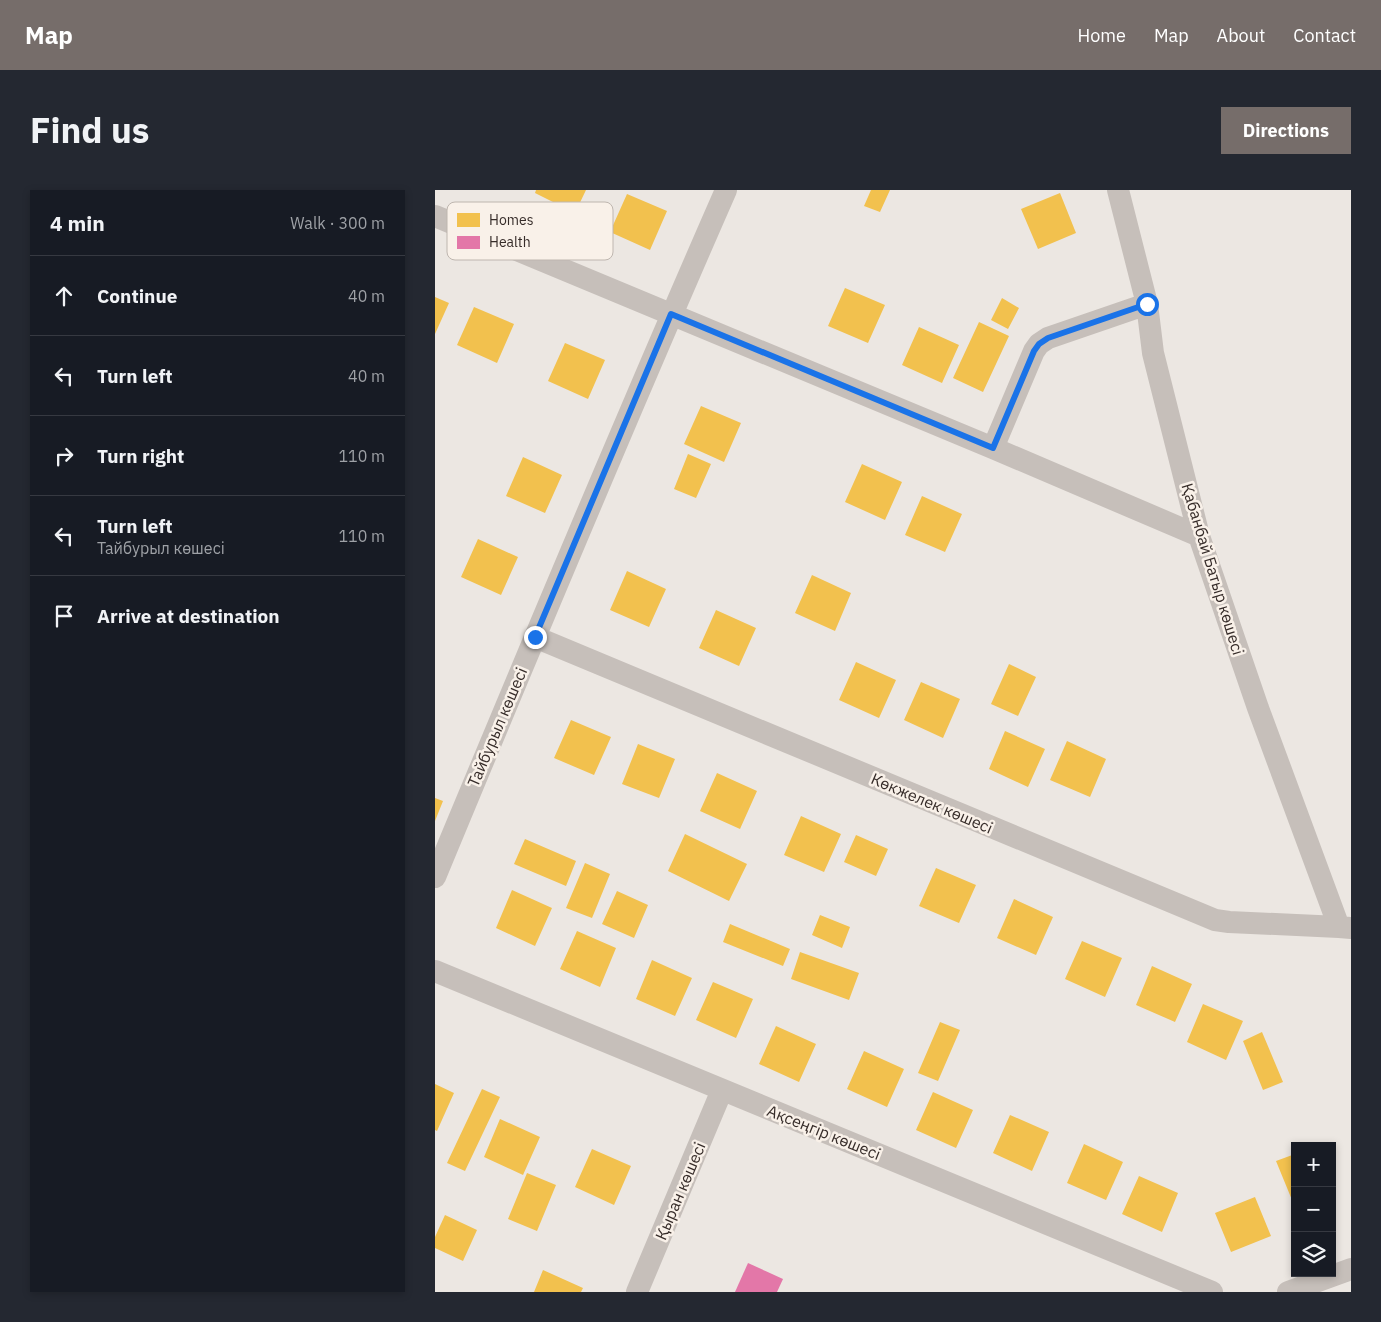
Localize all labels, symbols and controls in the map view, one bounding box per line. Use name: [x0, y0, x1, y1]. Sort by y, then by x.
text: Map: [25, 19, 73, 51]
text: Home: [1078, 24, 1126, 47]
text: Map: [1154, 24, 1189, 47]
text: About: [1217, 24, 1265, 47]
text: Contact: [1293, 24, 1356, 47]
text: Find us: [30, 107, 149, 153]
button: Directions: [1221, 107, 1351, 154]
legend: [447, 202, 613, 260]
text: 4 min: [50, 209, 105, 237]
text: Homes: [489, 211, 534, 229]
text: Walk · 300 m: [290, 213, 385, 233]
text: Health: [489, 233, 531, 251]
icon: ahead: [50, 282, 78, 310]
text: Continue: [97, 284, 177, 308]
text: 40 m: [348, 286, 385, 306]
route start: [1136, 293, 1159, 316]
icon: left: [50, 362, 78, 390]
text: Turn left: [97, 364, 173, 388]
text: 40 m: [348, 366, 385, 386]
icon: right: [50, 442, 78, 470]
text: Turn right: [97, 444, 184, 468]
text: 110 m: [338, 446, 385, 466]
street label: Қабанбай Батыр көшесі: [1177, 481, 1249, 657]
text: Turn left: [97, 514, 173, 538]
icon: left: [50, 522, 78, 550]
text: 110 m: [338, 526, 385, 546]
text: Тайбурыл көшесі: [97, 538, 225, 558]
icon: arrive: [50, 602, 78, 630]
text: Arrive at destination: [97, 604, 280, 628]
route end: [524, 626, 547, 649]
street label: Тайбурыл көшесі: [463, 664, 531, 790]
street label: Көкжелек көшесі: [868, 768, 996, 838]
street label: Ақсеңгір көшесі: [764, 1100, 884, 1164]
street label: Қыран көшесі: [650, 1139, 710, 1243]
map controls: [1291, 1142, 1336, 1277]
button: +: [1291, 1142, 1336, 1187]
button: −: [1291, 1187, 1336, 1232]
button: layers: [1291, 1232, 1336, 1277]

